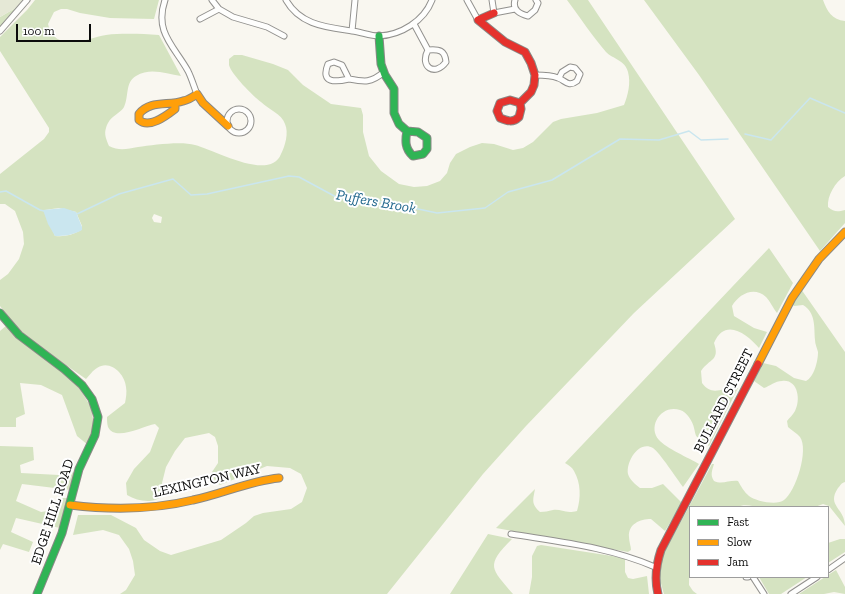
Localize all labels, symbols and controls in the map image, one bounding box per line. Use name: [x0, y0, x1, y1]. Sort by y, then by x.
scale bar: [18, 16, 93, 42]
text: 100 m: [23, 24, 55, 38]
water label: Puffers Brook: [335, 186, 417, 218]
street label: BULLARD STREET: [691, 346, 757, 456]
street label: EDGE HILL ROAD: [28, 457, 78, 567]
street label: LEXINGTON WAY: [151, 460, 263, 502]
legend: [689, 506, 829, 578]
text: Fast: [727, 515, 749, 529]
text: Slow: [727, 535, 752, 549]
text: Jam: [727, 555, 748, 569]

